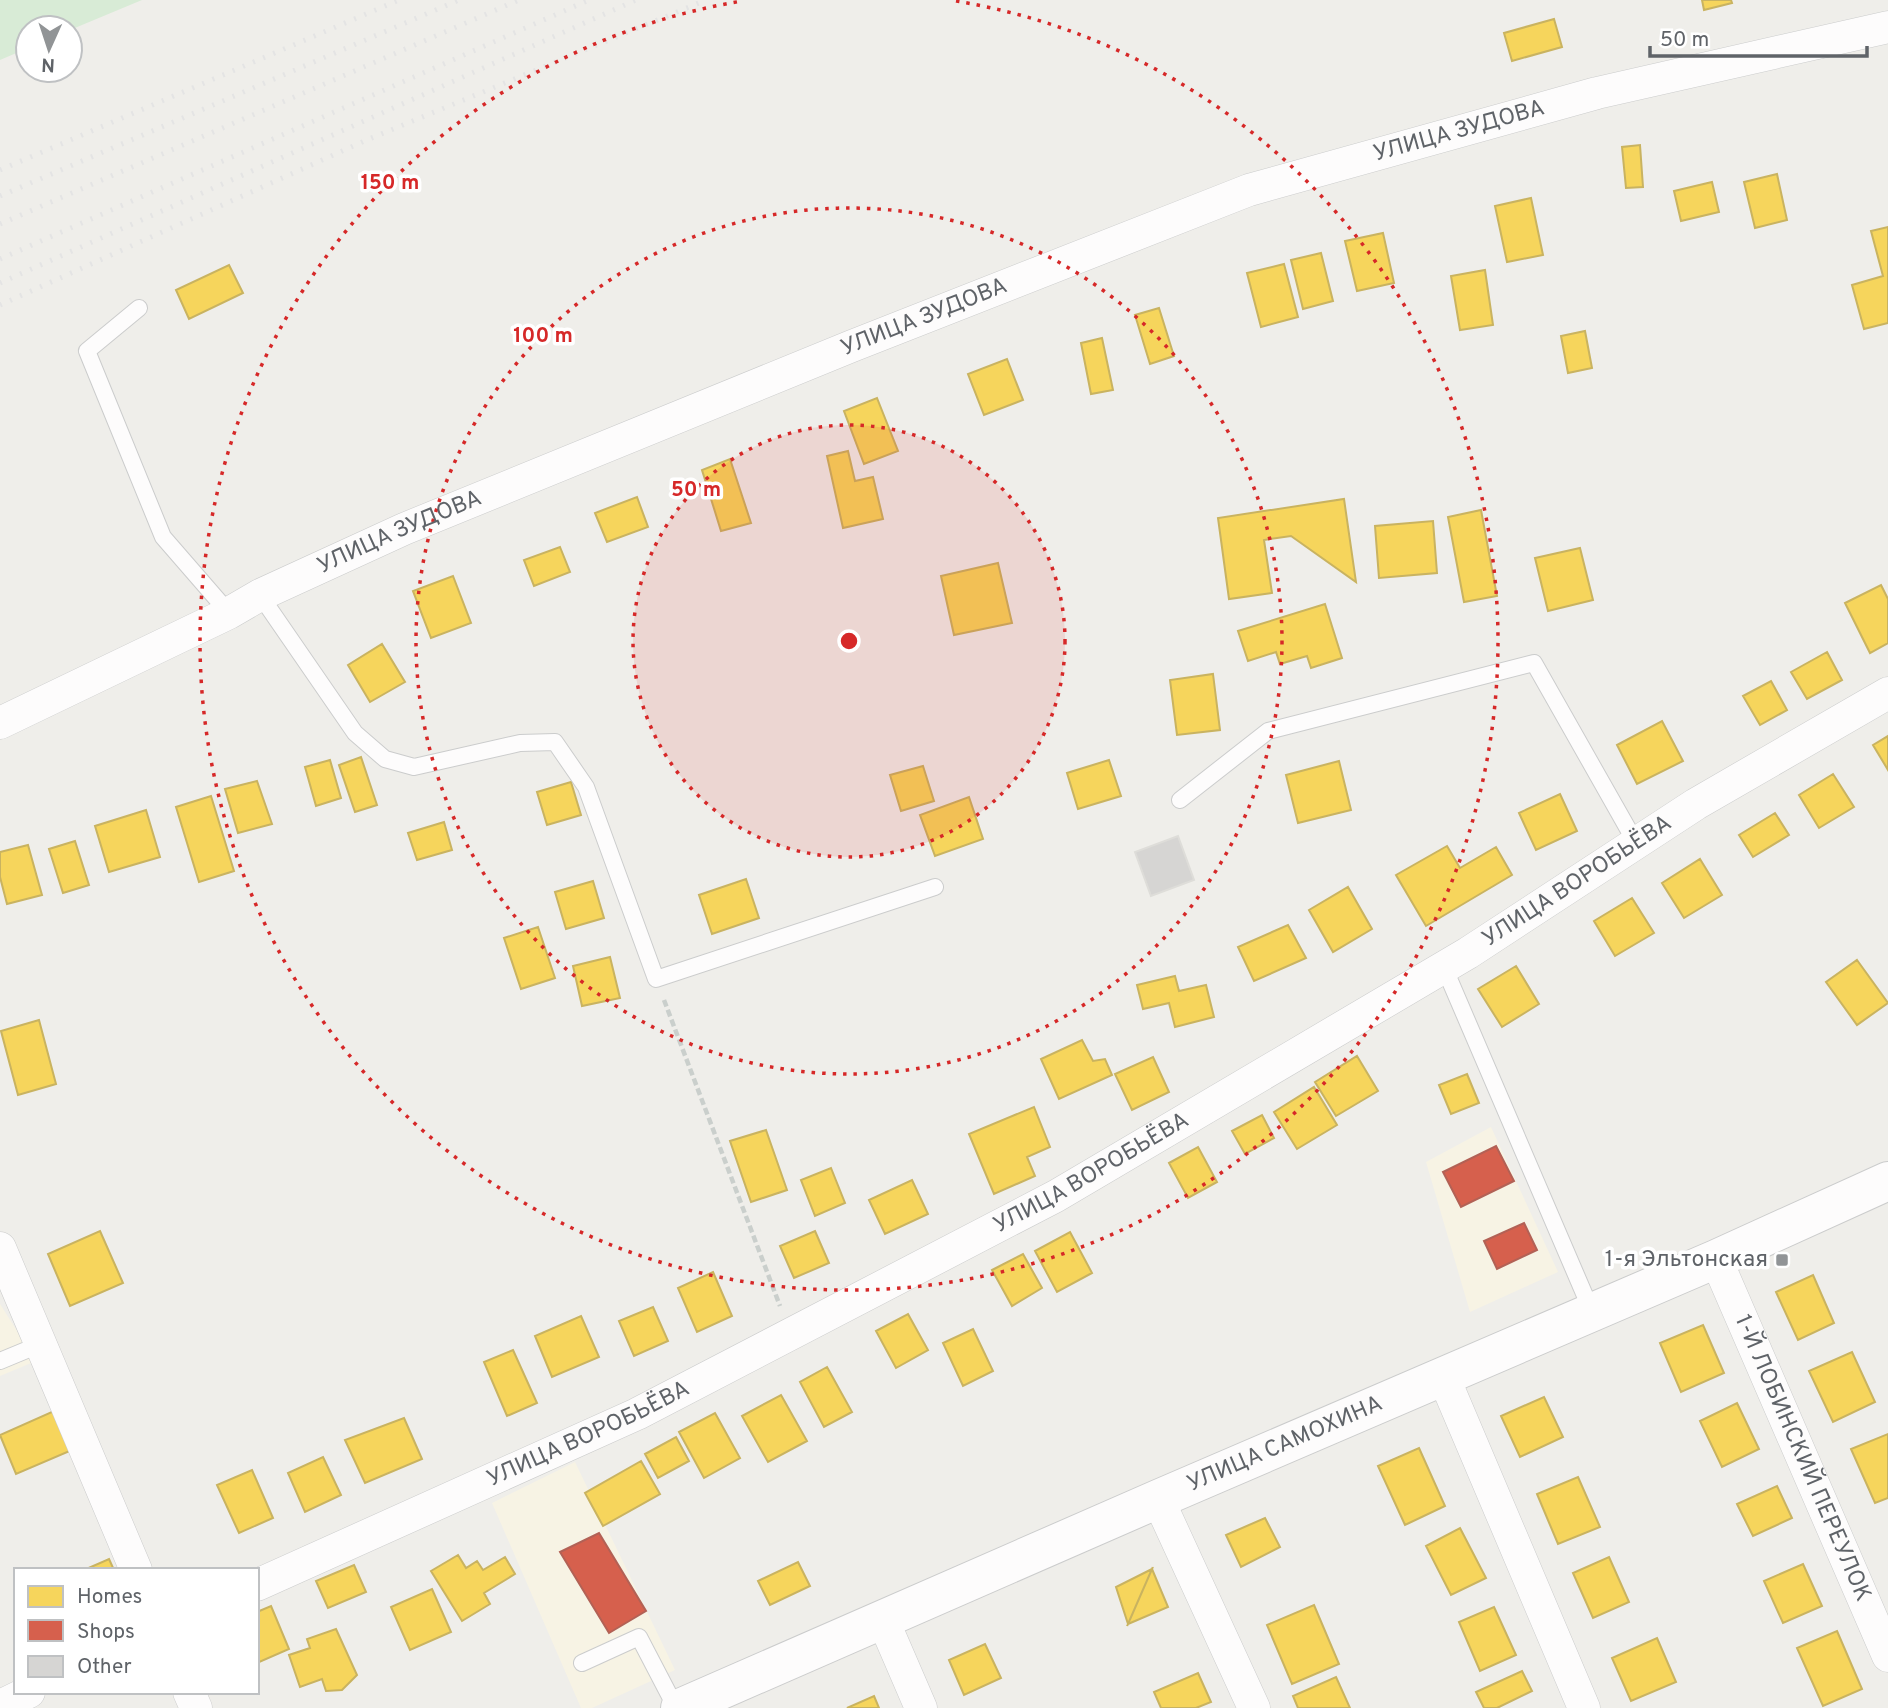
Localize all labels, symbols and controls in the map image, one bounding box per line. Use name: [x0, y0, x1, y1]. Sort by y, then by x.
north arrow: [14, 14, 84, 84]
scale bar: [1650, 14, 1867, 58]
text: 50 m: [1660, 27, 1709, 54]
text: N: [41, 52, 56, 76]
street label: УЛИЦА ЗУДОВА: [1370, 94, 1548, 169]
text: 150 m: [361, 170, 419, 197]
street label: УЛИЦА ЗУДОВА: [837, 272, 1012, 363]
text: 100 m: [513, 323, 573, 350]
text: 50 m: [671, 477, 721, 504]
street label: УЛИЦА ЗУДОВА: [313, 484, 486, 581]
centre of rings: [837, 629, 861, 653]
street label: УЛИЦА ВОРОБЬЁВА: [1477, 809, 1678, 954]
street label: УЛИЦА ВОРОБЬЁВА: [989, 1106, 1194, 1240]
place label: 1-я Эльтонская: [1605, 1246, 1768, 1275]
marker: 1-я Эльтонская: [1774, 1252, 1790, 1268]
street label: 1-Й ЛОБИНСКИЙ ПЕРЕУЛОК: [1727, 1310, 1877, 1606]
street label: УЛИЦА ВОРОБЬЁВА: [482, 1375, 695, 1494]
street label: УЛИЦА САМОХИНА: [1183, 1390, 1387, 1499]
legend: [14, 1568, 259, 1694]
text: Homes: [77, 1584, 142, 1611]
text: Shops: [77, 1619, 135, 1646]
text: Other: [77, 1654, 132, 1681]

